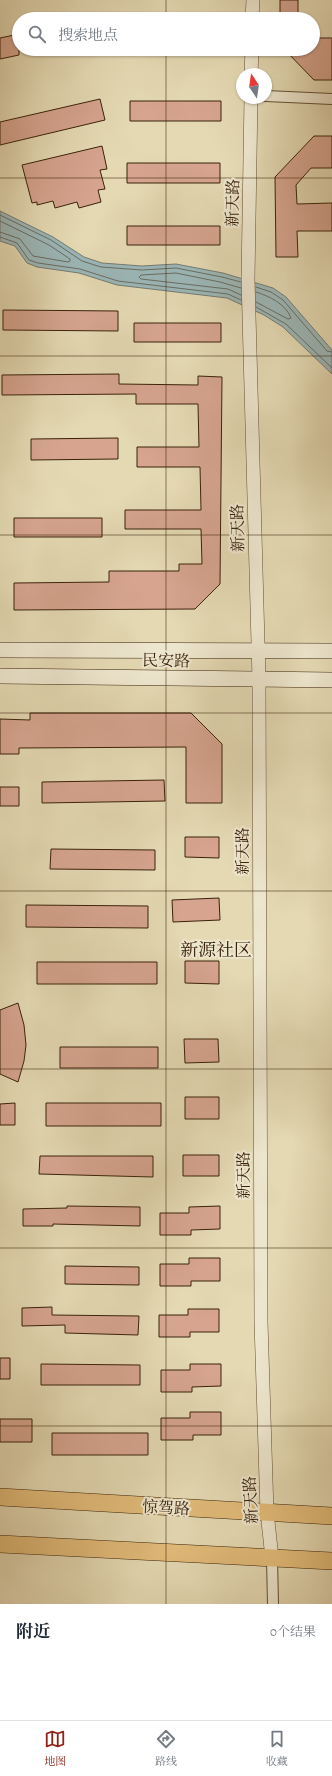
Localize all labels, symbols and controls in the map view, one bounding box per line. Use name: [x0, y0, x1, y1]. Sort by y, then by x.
search box: [12, 12, 320, 56]
icon: search: [26, 23, 48, 45]
text: 搜索地点: [58, 25, 118, 45]
north arrow: [236, 68, 272, 104]
street label: 新天路: [222, 179, 244, 227]
street label: 新天路: [227, 504, 249, 552]
street label: 民安路: [142, 650, 190, 672]
street label: 新天路: [232, 827, 254, 875]
district label: 新源社区: [180, 938, 252, 962]
street label: 新天路: [233, 1151, 255, 1199]
street label: 新天路: [239, 1475, 263, 1524]
street label: 惊驾路: [141, 1496, 190, 1520]
text: 附近: [16, 1620, 50, 1643]
text: 0个结果: [270, 1623, 316, 1640]
tab: 地图: [44, 1728, 66, 1769]
tab: 路线: [155, 1728, 177, 1769]
tab: 收藏: [266, 1728, 288, 1769]

